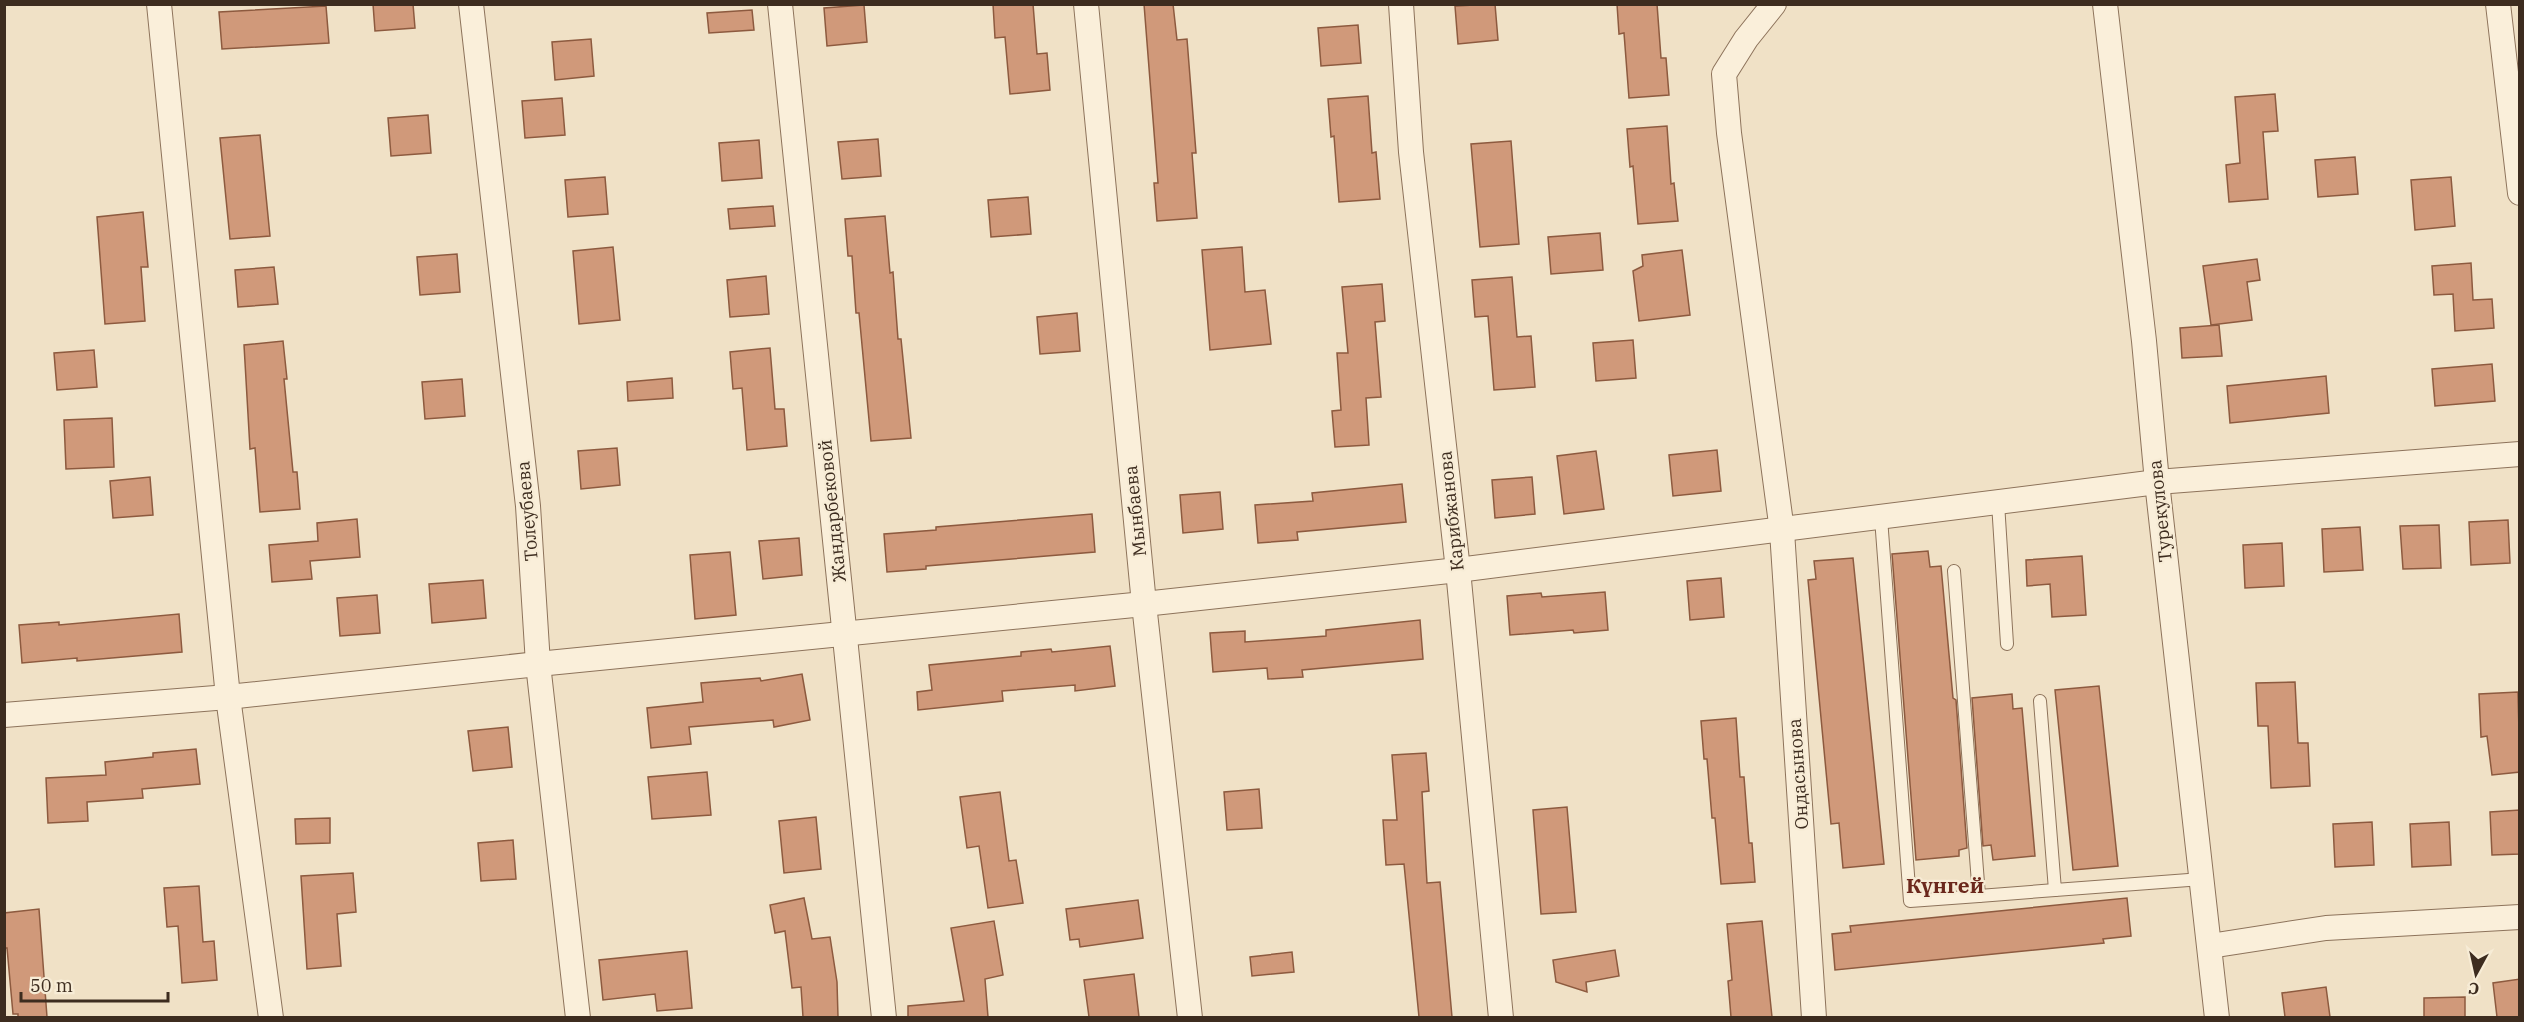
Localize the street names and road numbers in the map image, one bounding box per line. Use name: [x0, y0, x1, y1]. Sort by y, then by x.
street label: Жандарбековой: [813, 439, 851, 583]
street label: Карибжанова: [1433, 450, 1469, 572]
street label: Турекулова: [2143, 459, 2177, 563]
street label: Толеубаева: [511, 460, 543, 562]
street label: Мынбаева: [1119, 464, 1151, 558]
street label: Ондасынова: [1783, 718, 1813, 830]

